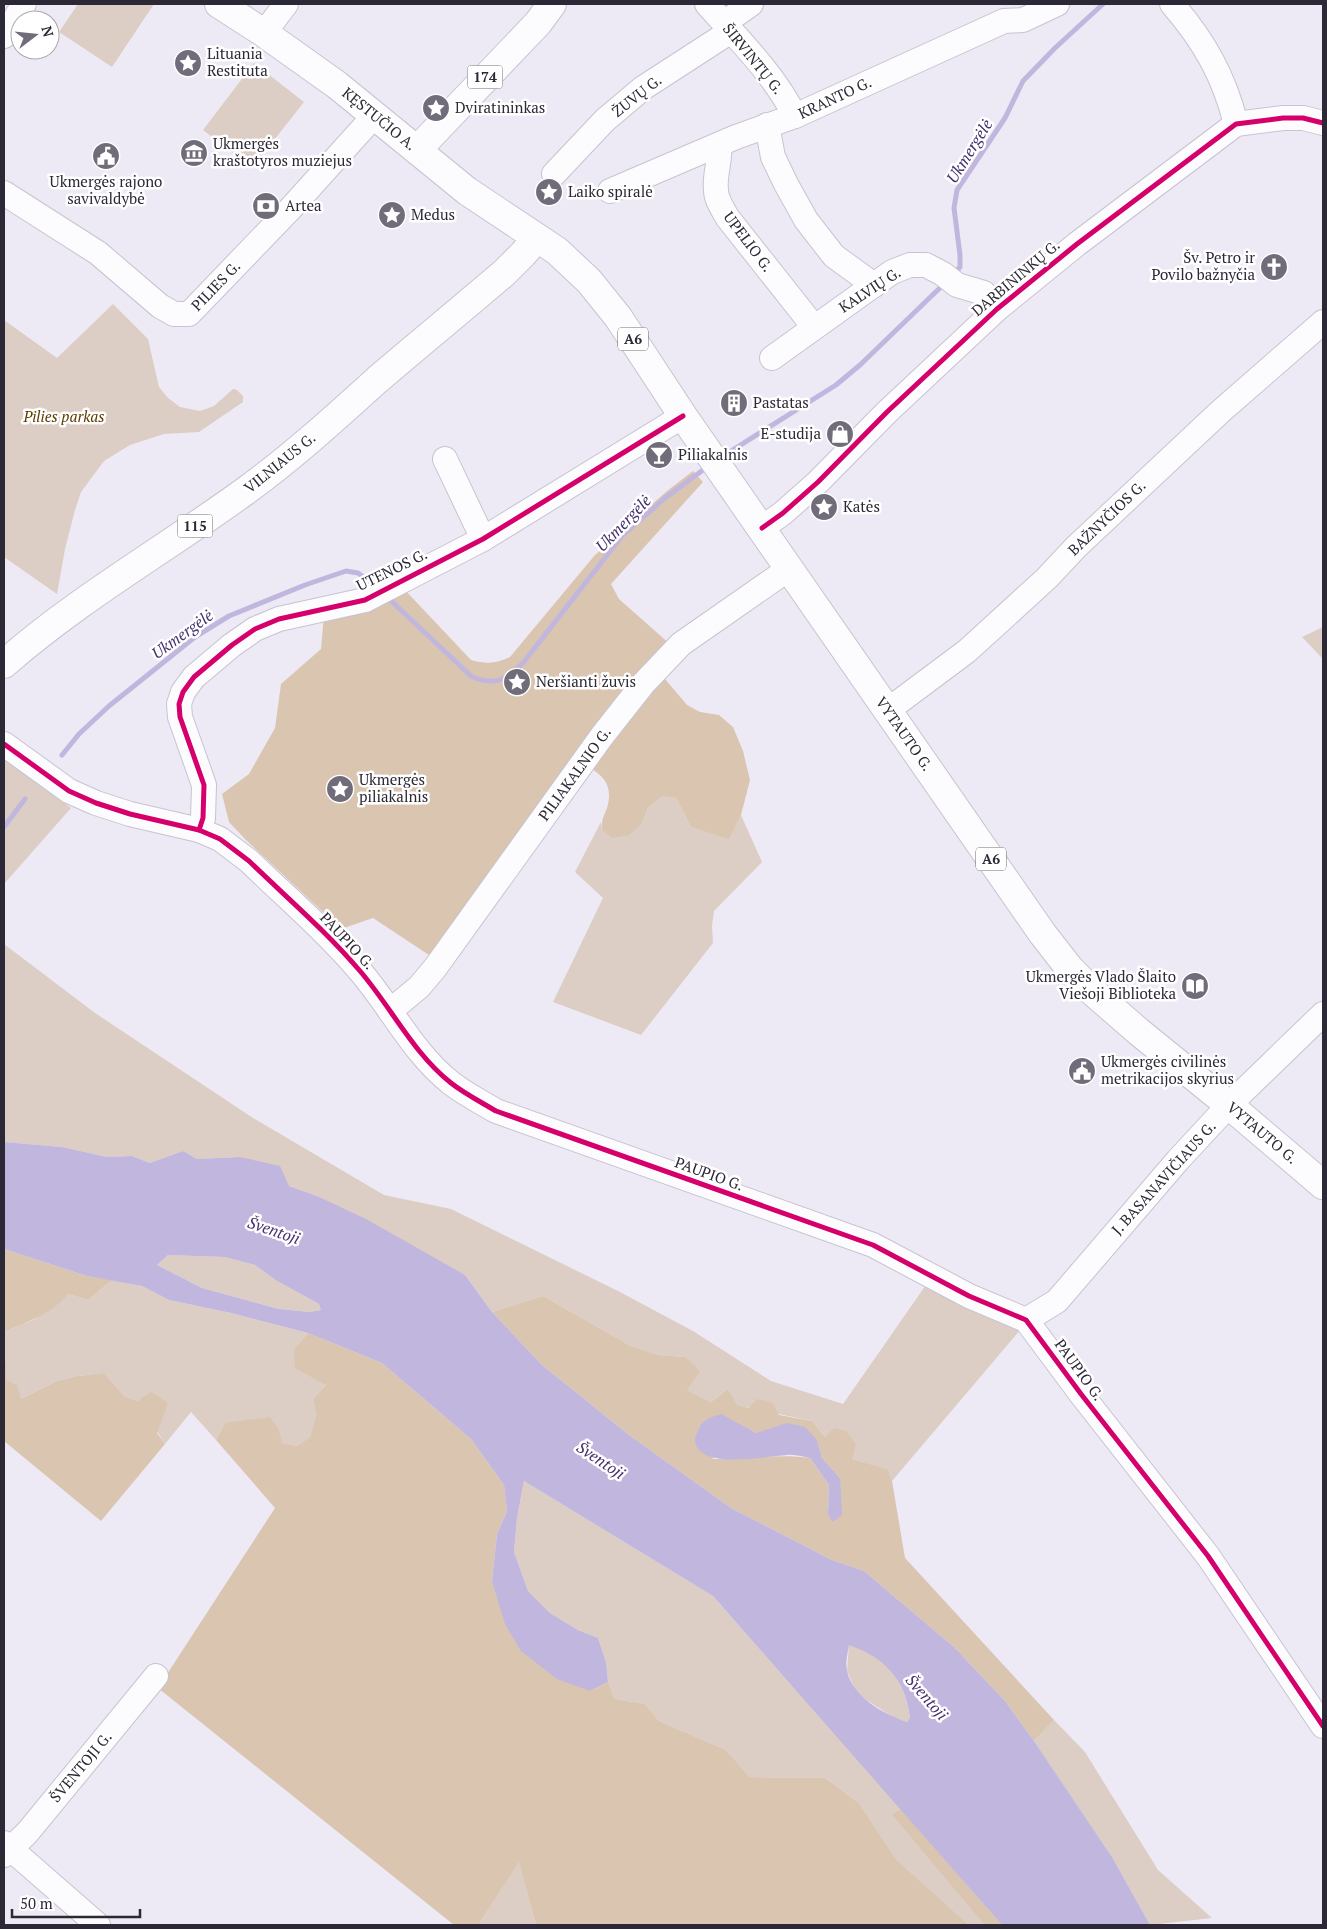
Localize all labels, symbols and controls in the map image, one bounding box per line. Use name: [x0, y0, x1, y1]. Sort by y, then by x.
north arrow: [10, 10, 60, 60]
street label: ŠIRVINTŲ G.: [719, 19, 789, 98]
text: N: [37, 24, 59, 39]
place label: Lituania Restituta: [207, 43, 268, 80]
place icon: Lituania Restituta: [173, 48, 203, 78]
road number: 174: [468, 66, 502, 88]
street label: ŽUVŲ G.: [607, 70, 665, 121]
street label: KRANTO G.: [795, 71, 874, 123]
street label: KĘSTUČIO A.: [338, 82, 421, 154]
place icon: Dviratininkas: [421, 93, 451, 123]
place label: Dviratininkas: [455, 97, 545, 117]
water label: Ukmergėlė: [941, 115, 997, 187]
place label: Ukmergės kraštotyros muziejus: [213, 133, 352, 170]
museum icon: Ukmergės kraštotyros muziejus: [179, 138, 209, 168]
public building icon: Ukmergės rajono savivaldybė: [91, 141, 121, 171]
place label: Ukmergės rajono savivaldybė: [50, 171, 162, 208]
place icon: Laiko spiralė: [534, 177, 564, 207]
place label: Laiko spiralė: [568, 181, 653, 201]
bank icon: Artea: [251, 191, 281, 221]
place label: Artea: [285, 195, 322, 215]
place icon: Medus: [377, 200, 407, 230]
place label: Medus: [411, 204, 455, 224]
street label: UPELIO G.: [720, 207, 778, 276]
street label: DARBININKŲ G.: [967, 234, 1064, 320]
place label: Šv. Petro ir Povilo bažnyčia: [1152, 247, 1255, 284]
church icon: Šv. Petro ir Povilo bažnyčia: [1259, 252, 1289, 282]
street label: PILIES G.: [186, 256, 244, 315]
street label: KALVIŲ G.: [835, 262, 904, 317]
road number: A6: [618, 328, 648, 350]
building icon: Pastatas: [719, 388, 749, 418]
place label: Pastatas: [753, 392, 809, 412]
park label: Pilies parkas: [22, 406, 105, 426]
shop icon: E-studija: [825, 419, 855, 449]
place label: E-studija: [760, 423, 821, 443]
street label: VILNIAUS G.: [239, 427, 319, 497]
bar icon: Piliakalnis: [644, 440, 674, 470]
place label: Piliakalnis: [678, 444, 748, 464]
street label: BAŽNYČIOS G.: [1063, 475, 1149, 559]
water label: Ukmergėlė: [590, 490, 656, 556]
place icon: Katės: [809, 492, 839, 522]
place label: Katės: [843, 496, 880, 516]
road number: 115: [178, 514, 212, 538]
street label: UTENOS G.: [353, 543, 430, 595]
water label: Ukmergėlė: [147, 604, 217, 664]
place icon: Neršianti žuvis: [502, 667, 532, 697]
place label: Neršianti žuvis: [536, 671, 636, 691]
street label: VYTAUTO G.: [872, 692, 938, 775]
street label: PILIAKALNIO G.: [533, 723, 615, 824]
place label: Ukmergės piliakalnis: [359, 769, 428, 806]
place icon: Ukmergės piliakalnis: [325, 774, 355, 804]
road number: A6: [976, 848, 1006, 871]
street label: PAUPIO G.: [316, 907, 379, 973]
place label: Ukmergės Vlado Šlaito Viešoji Biblioteka: [1026, 966, 1176, 1003]
library icon: Ukmergės Vlado Šlaito Viešoji Biblioteka: [1180, 971, 1210, 1001]
place label: Ukmergės civilinės metrikacijos skyrius: [1101, 1051, 1234, 1088]
public building icon: Ukmergės civilinės metrikacijos skyrius: [1067, 1056, 1097, 1086]
street label: VYTAUTO G.: [1223, 1097, 1302, 1168]
street label: J. BASANAVIČIAUS G.: [1107, 1116, 1220, 1239]
street label: PAUPIO G.: [672, 1151, 746, 1195]
water label: Šventoji: [245, 1211, 304, 1249]
street label: PAUPIO G.: [1051, 1335, 1109, 1404]
water label: Šventoji: [573, 1436, 630, 1484]
water label: Šventoji: [901, 1669, 953, 1725]
street label: ŠVENTOJI G.: [45, 1727, 116, 1806]
scale bar: [12, 1886, 140, 1918]
text: 50 m: [20, 1893, 53, 1913]

